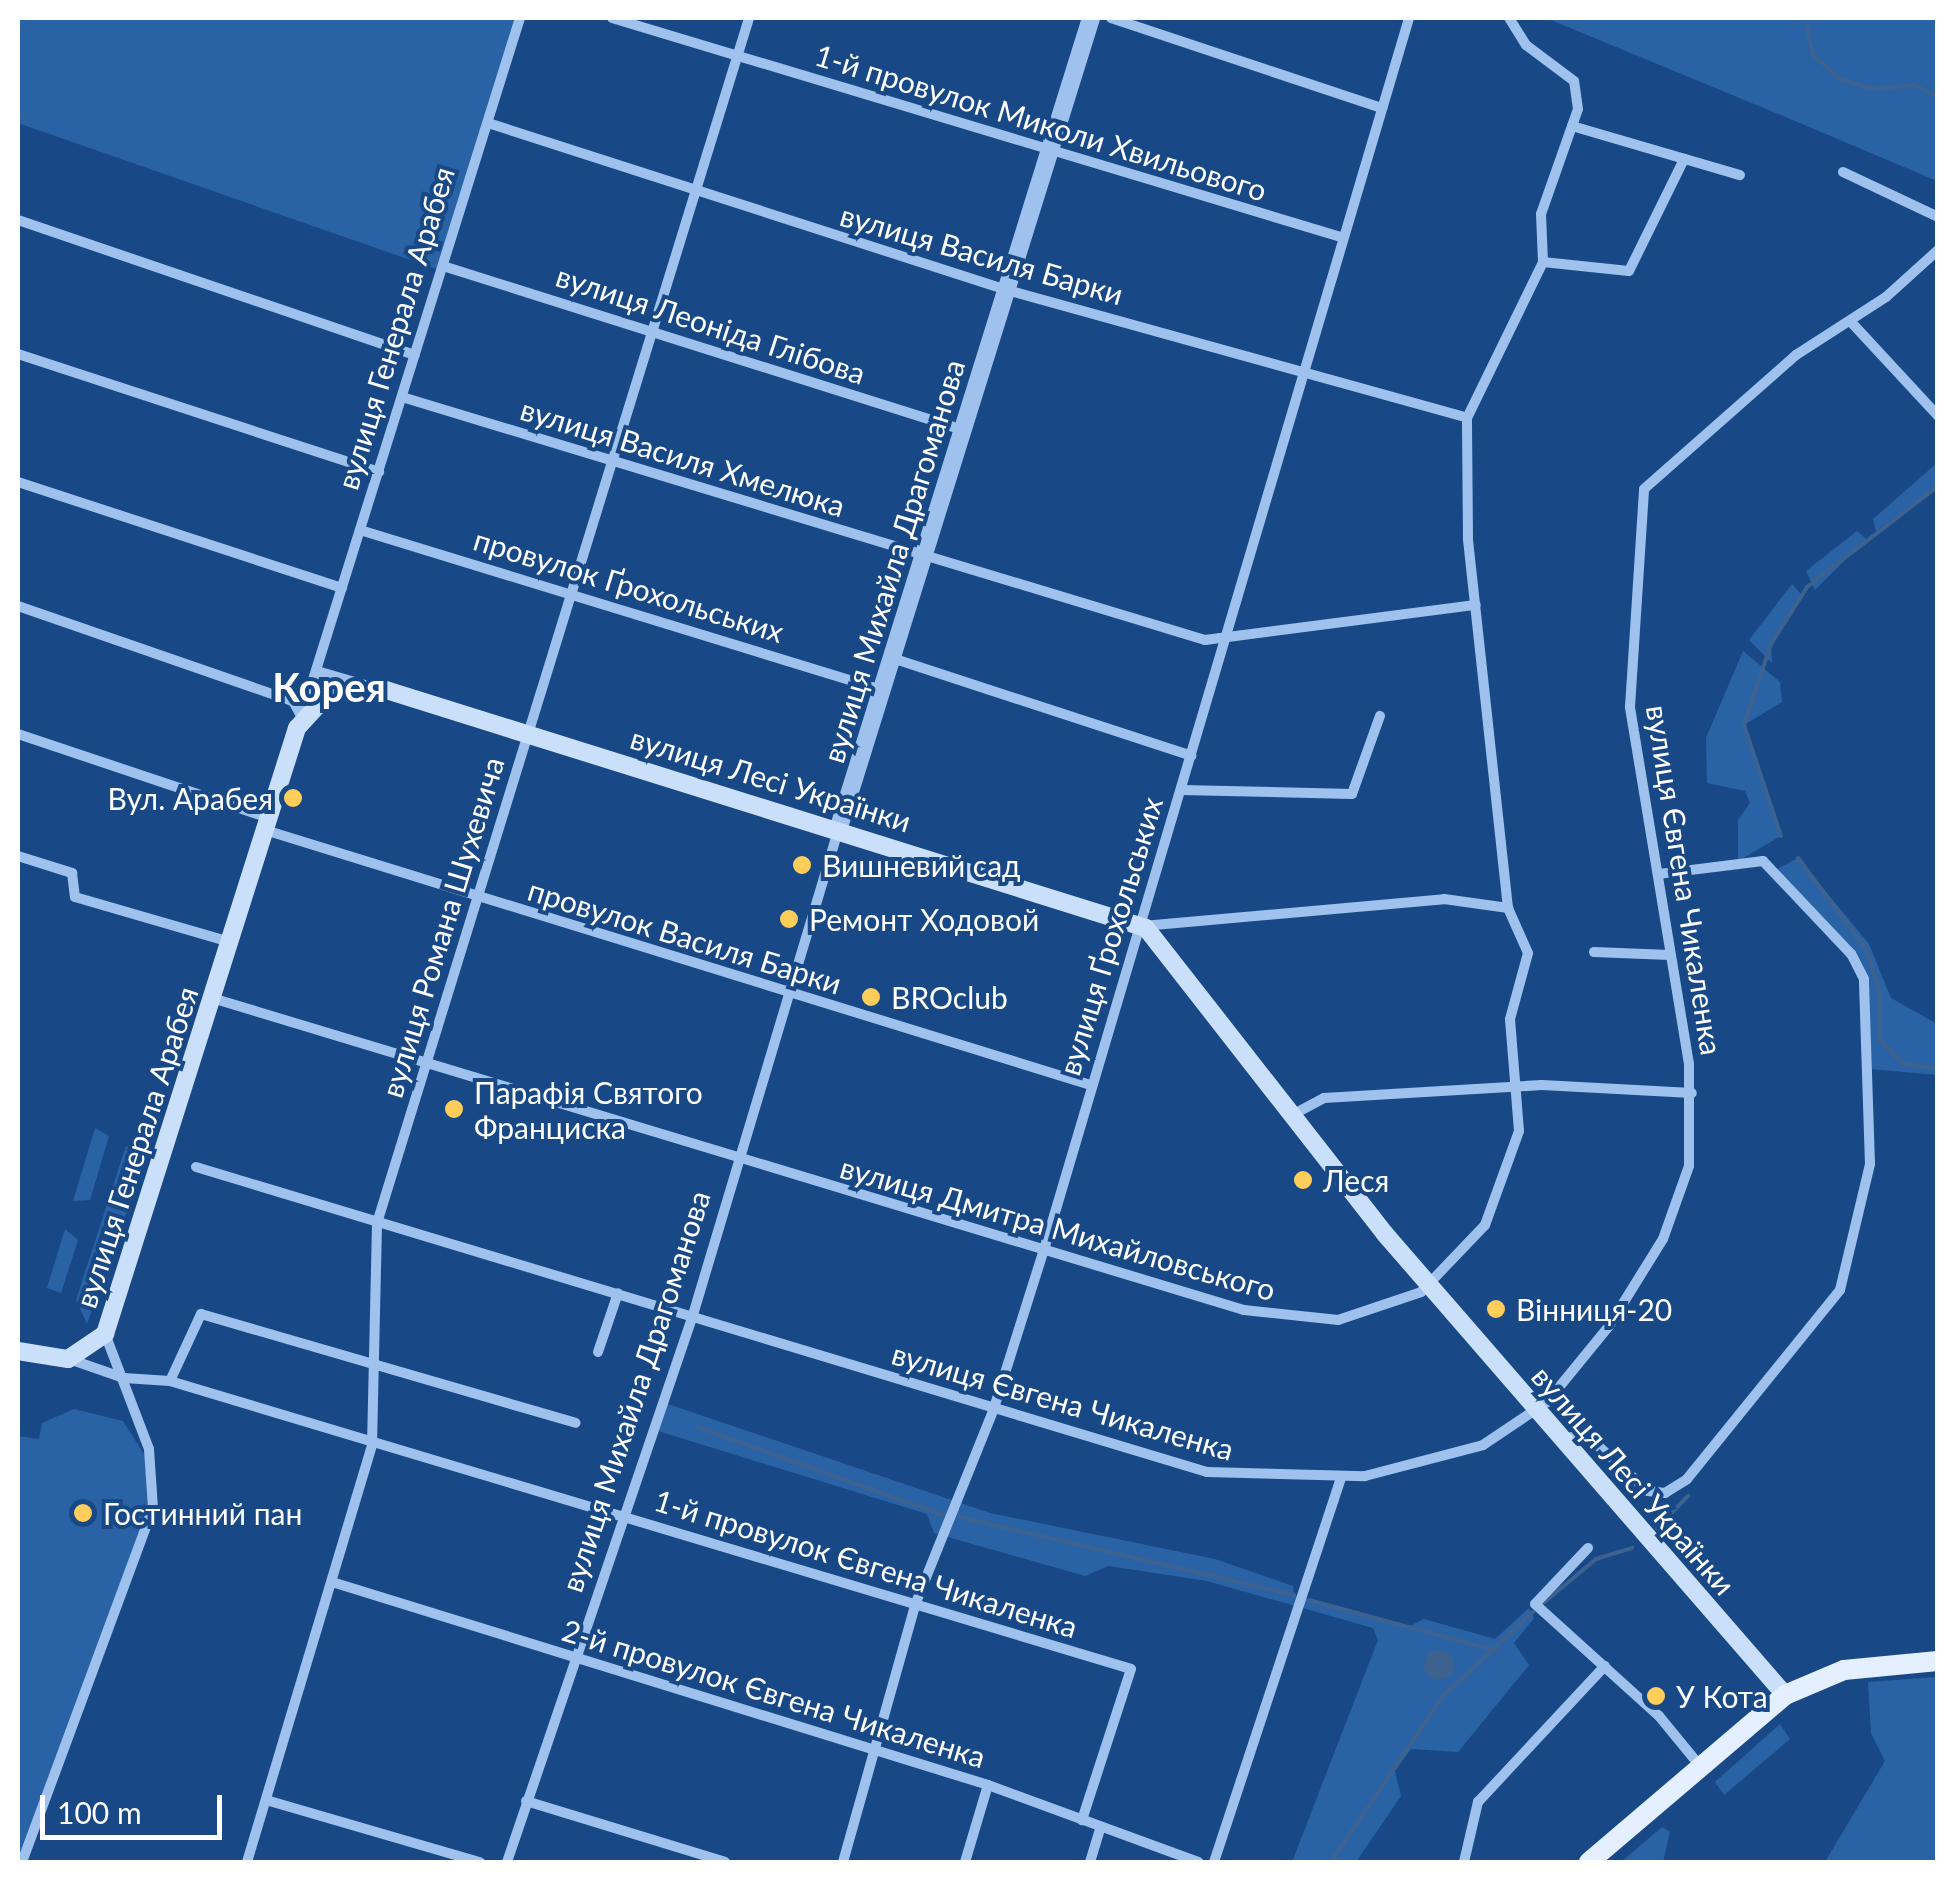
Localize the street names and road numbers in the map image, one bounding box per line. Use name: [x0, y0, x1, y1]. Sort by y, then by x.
street label: 1-й провулок Миколи Хвильового: [811, 36, 1271, 208]
street label: вулиця Генерала Арабея: [329, 162, 461, 494]
street label: вулиця Василя Барки: [836, 196, 1128, 312]
street label: вулиця Леоніда Глібова: [552, 257, 870, 391]
street label: вулиця Михайла Драгоманова: [814, 355, 972, 767]
street label: вулиця Василя Хмелюка: [516, 390, 850, 524]
street label: провулок Ґрохольських: [470, 521, 788, 649]
street label: вулиця Євгена Чикаленка: [1640, 702, 1730, 1058]
street label: вулиця Лесі Українки: [627, 719, 915, 839]
street label: вулиця Романа Шухевича: [373, 753, 511, 1101]
street label: вулиця Ґрохольських: [1051, 793, 1169, 1079]
street label: провулок Василя Барки: [524, 871, 846, 1001]
street label: вулиця Генерала Арабея: [67, 982, 205, 1312]
street label: вулиця Дмитра Михайловського: [836, 1149, 1280, 1307]
street label: вулиця Михайла Драгоманова: [553, 1186, 717, 1596]
street label: вулиця Євгена Чикаленка: [888, 1335, 1238, 1467]
street label: вулиця Лесі Українки: [1525, 1358, 1743, 1602]
street label: 1-й провулок Євгена Чикаленка: [650, 1481, 1082, 1645]
street label: 2-й провулок Євгена Чикаленка: [558, 1611, 990, 1775]

